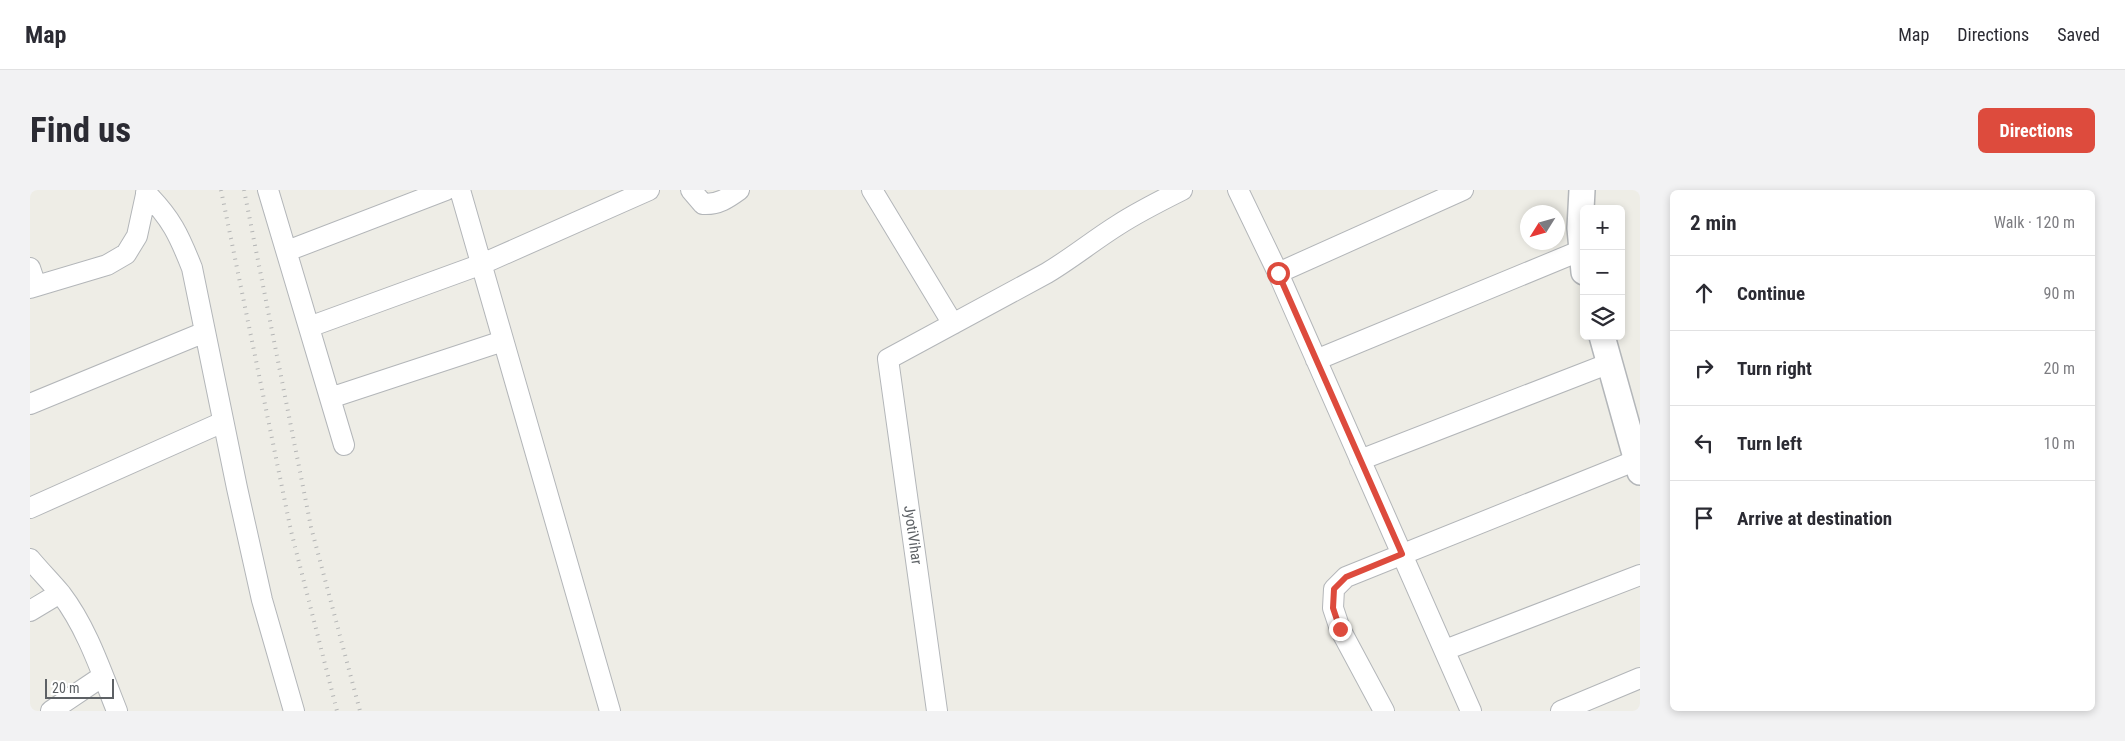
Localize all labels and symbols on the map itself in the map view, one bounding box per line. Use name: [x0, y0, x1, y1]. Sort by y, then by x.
north arrow: [1520, 205, 1565, 250]
route start: [1267, 262, 1290, 285]
street label: JyotiVihar: [900, 504, 926, 566]
route end: [1329, 618, 1352, 641]
scale bar: [45, 676, 114, 699]

